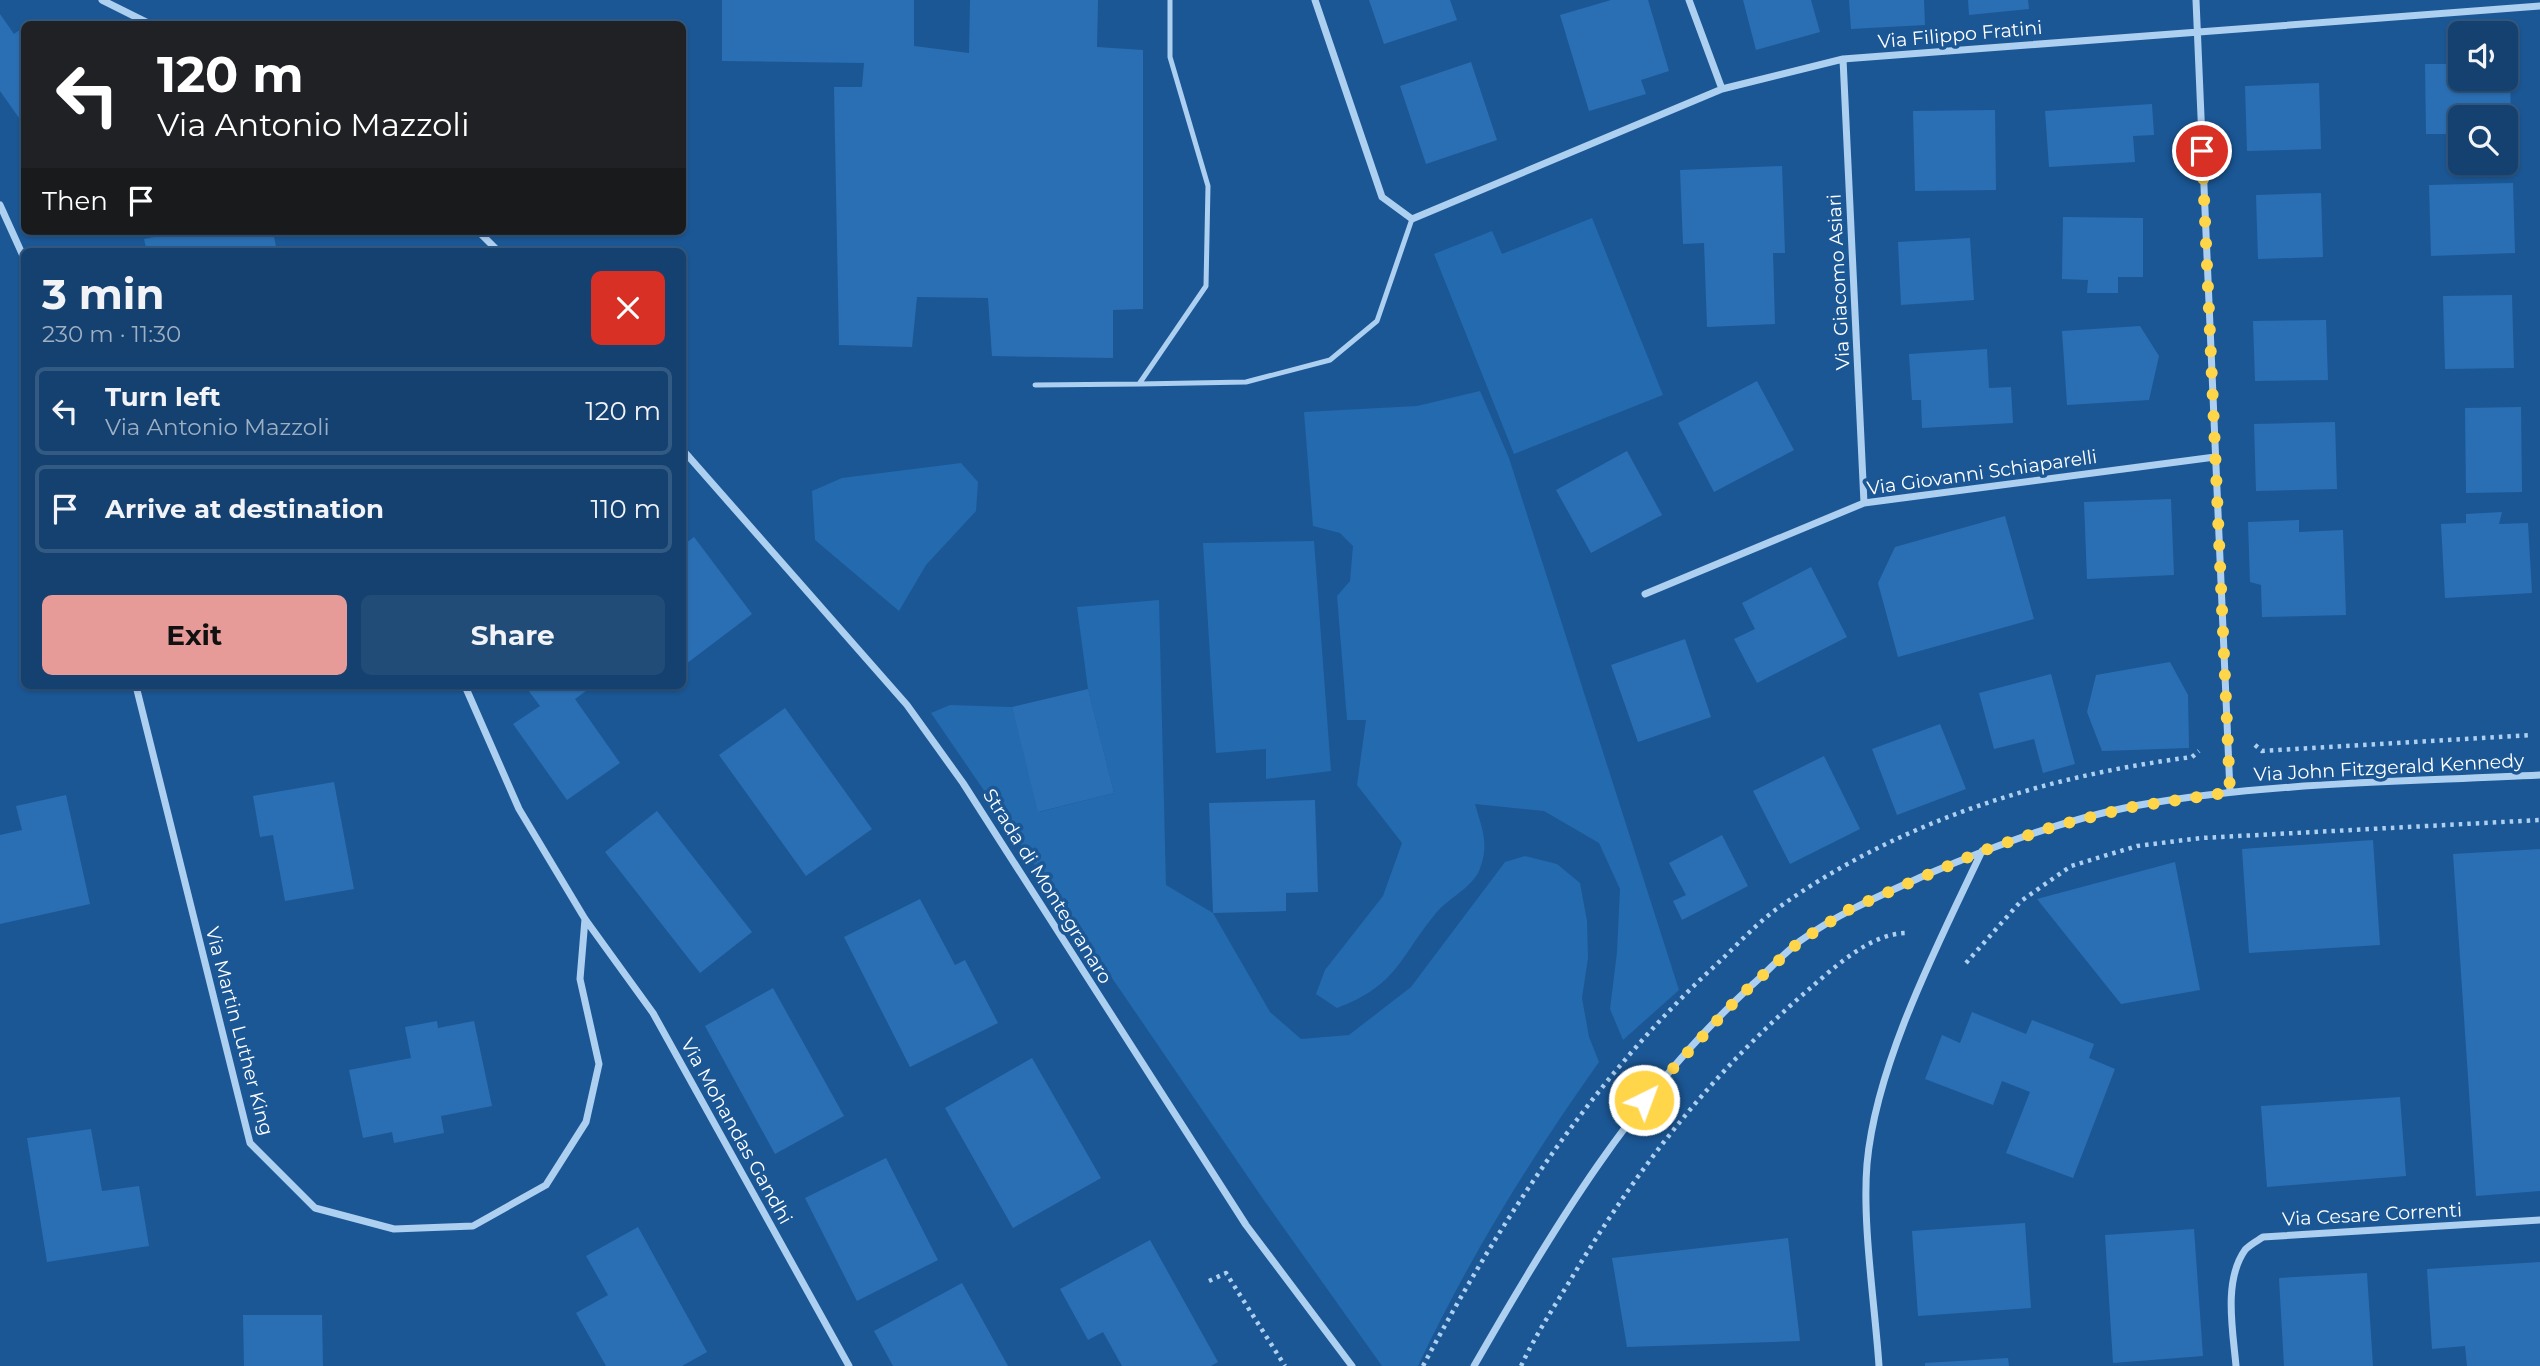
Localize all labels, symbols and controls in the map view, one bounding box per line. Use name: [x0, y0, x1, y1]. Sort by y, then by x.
street label: Via Filippo Fratini: [1877, 16, 2043, 53]
map controls: [2448, 21, 2518, 175]
button: sound: [2448, 21, 2518, 91]
text: 120 m: [157, 45, 304, 104]
icon: left: [42, 49, 133, 140]
text: Via Antonio Mazzoli: [157, 105, 470, 144]
button: search: [2448, 105, 2518, 175]
pin: [2172, 121, 2232, 181]
icon: arrive: [2183, 132, 2221, 170]
icon: arrive: [122, 182, 160, 220]
text: Then: [42, 185, 108, 217]
street label: Via Giacomo Asiari: [1822, 193, 1855, 371]
text: 3 min: [42, 268, 164, 320]
button: close: [591, 271, 665, 345]
text: 230 m · 11:30: [42, 320, 181, 348]
text: Turn left: [105, 381, 221, 413]
icon: left: [46, 392, 84, 430]
text: 120 m: [585, 395, 661, 427]
text: Via Antonio Mazzoli: [105, 413, 330, 441]
street label: Via Giovanni Schiaparelli: [1866, 445, 2099, 500]
icon: arrive: [46, 490, 84, 528]
text: Arrive at destination: [105, 493, 384, 525]
text: 110 m: [591, 493, 661, 525]
button: Exit: [42, 595, 347, 675]
button: Share: [361, 595, 665, 675]
street label: Via John Fitzgerald Kennedy: [2253, 749, 2526, 786]
street label: Strada di Montegranaro: [978, 784, 1117, 988]
street label: Via Martin Luther King: [201, 924, 278, 1138]
street label: Via Mohandas Gandhi: [676, 1034, 797, 1228]
position arrow: [1607, 1063, 1681, 1137]
street label: Via Cesare Correnti: [2282, 1198, 2463, 1231]

